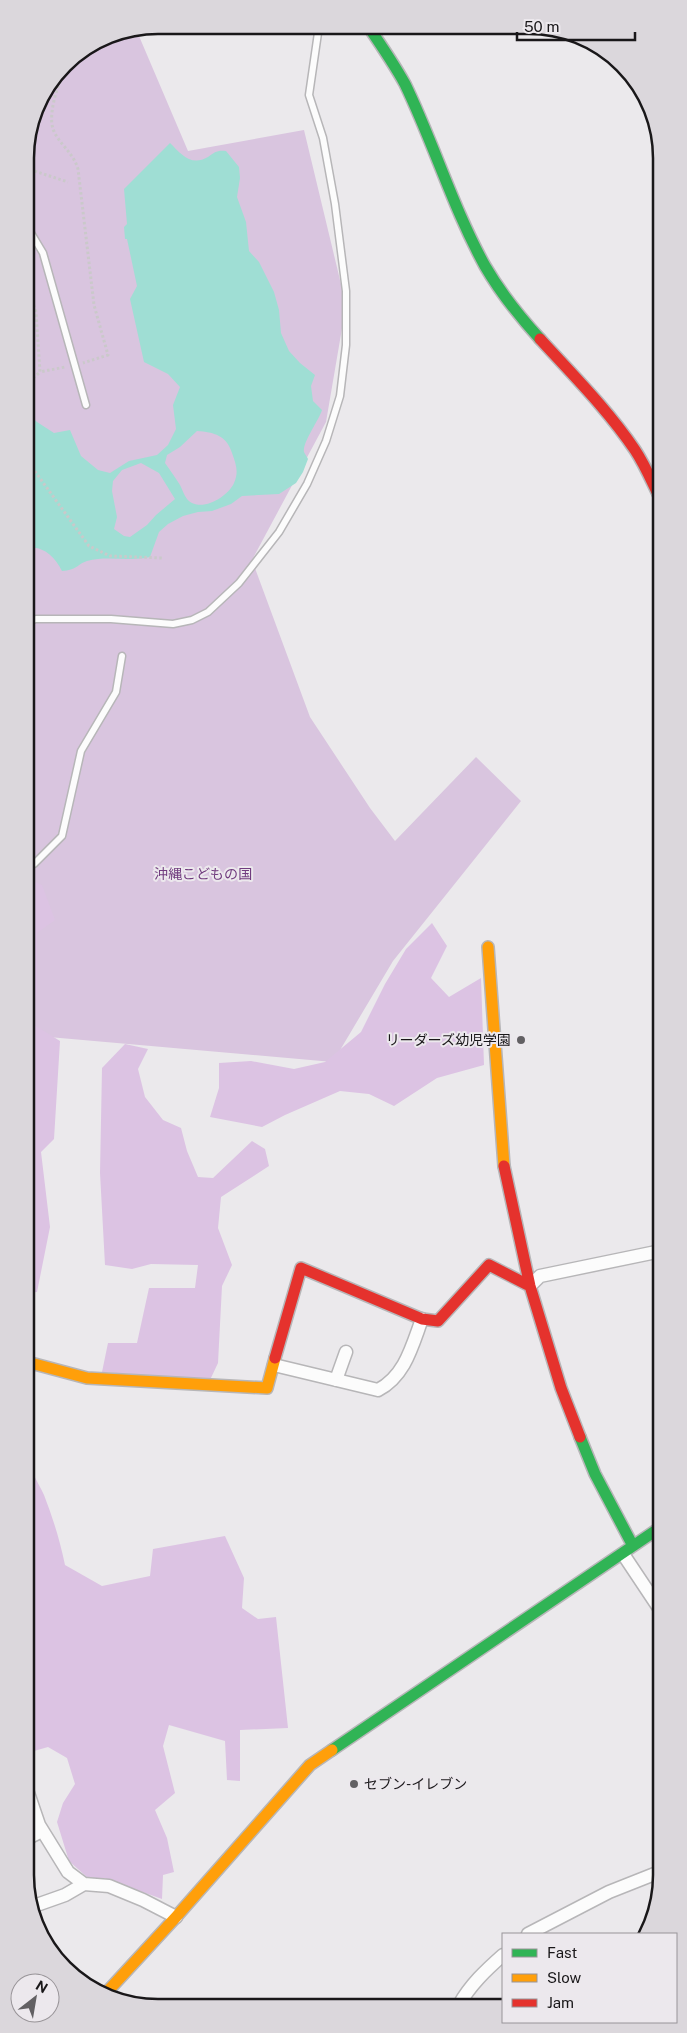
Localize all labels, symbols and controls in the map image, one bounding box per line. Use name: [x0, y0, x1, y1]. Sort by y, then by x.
scale bar: [517, 10, 634, 42]
text: 50 m: [524, 18, 559, 35]
park label: 沖縄こどもの国: [154, 866, 252, 882]
place label: リーダーズ幼児学園: [386, 1032, 511, 1048]
marker: リーダーズ幼児学園: [515, 1034, 527, 1046]
place label: セブン-イレブン: [364, 1776, 467, 1792]
marker: セブン-イレブン: [348, 1778, 360, 1790]
legend: [502, 1933, 677, 2023]
text: Fast: [547, 1944, 577, 1961]
text: Slow: [547, 1969, 582, 1986]
north arrow: [10, 1973, 60, 2023]
text: N: [33, 1977, 51, 1997]
text: Jam: [547, 1994, 574, 2011]

